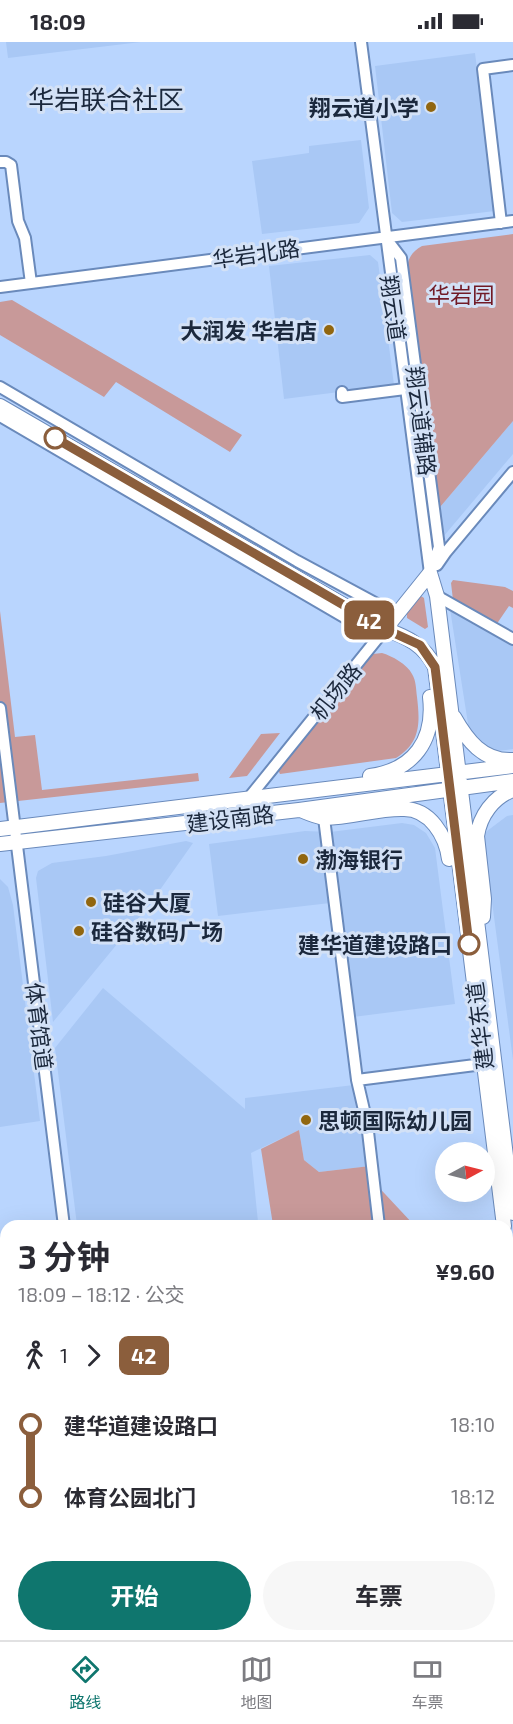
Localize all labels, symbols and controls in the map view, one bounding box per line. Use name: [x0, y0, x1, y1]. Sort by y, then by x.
text: 18:09: [30, 8, 86, 34]
district label: 华岩联合社区: [28, 83, 184, 114]
place label: 翔云道小学: [309, 94, 419, 120]
marker: 翔云道小学: [424, 100, 438, 114]
street label: 华岩北路: [211, 234, 301, 272]
street label: 翔云道: [377, 274, 411, 342]
park label: 华岩园: [428, 281, 494, 307]
place label: 大润发 华岩店: [180, 317, 317, 343]
marker: 大润发 华岩店: [322, 323, 336, 337]
street label: 翔云道辅路: [402, 365, 442, 477]
unlabelled marker: [44, 427, 66, 449]
line badge: 42: [342, 600, 396, 640]
text: 42: [356, 608, 382, 633]
street label: 机场路: [304, 657, 366, 725]
street label: 建设南路: [185, 800, 275, 836]
place label: 渤海银行: [315, 846, 403, 872]
marker: 渤海银行: [296, 852, 310, 866]
place label: 硅谷大厦: [103, 889, 191, 915]
marker: 硅谷大厦: [84, 895, 98, 909]
place label: 硅谷数码广场: [91, 918, 223, 944]
marker: 硅谷数码广场: [72, 924, 86, 938]
place label: 建华道建设路口: [298, 931, 452, 957]
marker: 建华道建设路口: [458, 933, 480, 955]
street label: 体育馆道: [22, 981, 58, 1071]
street label: 建华东道: [461, 981, 497, 1071]
place label: 思顿国际幼儿园: [318, 1107, 472, 1133]
marker: 思顿国际幼儿园: [299, 1113, 313, 1127]
north arrow: [435, 1142, 495, 1202]
map controls: [435, 1142, 495, 1202]
text: 3 分钟: [18, 1236, 110, 1276]
text: ¥9.60: [435, 1258, 495, 1284]
text: 18:09 – 18:12 · 公交: [18, 1282, 185, 1306]
icon: walk: [18, 1339, 51, 1372]
icon: forward: [77, 1339, 110, 1372]
text: 1: [60, 1343, 68, 1367]
text: 42: [131, 1343, 157, 1368]
text: 建华道建设路口: [64, 1412, 218, 1438]
text: 18:10: [450, 1412, 495, 1436]
text: 体育公园北门: [64, 1484, 196, 1510]
text: 18:12: [451, 1484, 495, 1508]
button: 开始: [18, 1561, 251, 1630]
button: 车票: [263, 1561, 495, 1630]
tab: 路线: [69, 1653, 102, 1713]
tab: 地图: [240, 1653, 273, 1713]
tab: 车票: [411, 1653, 444, 1713]

